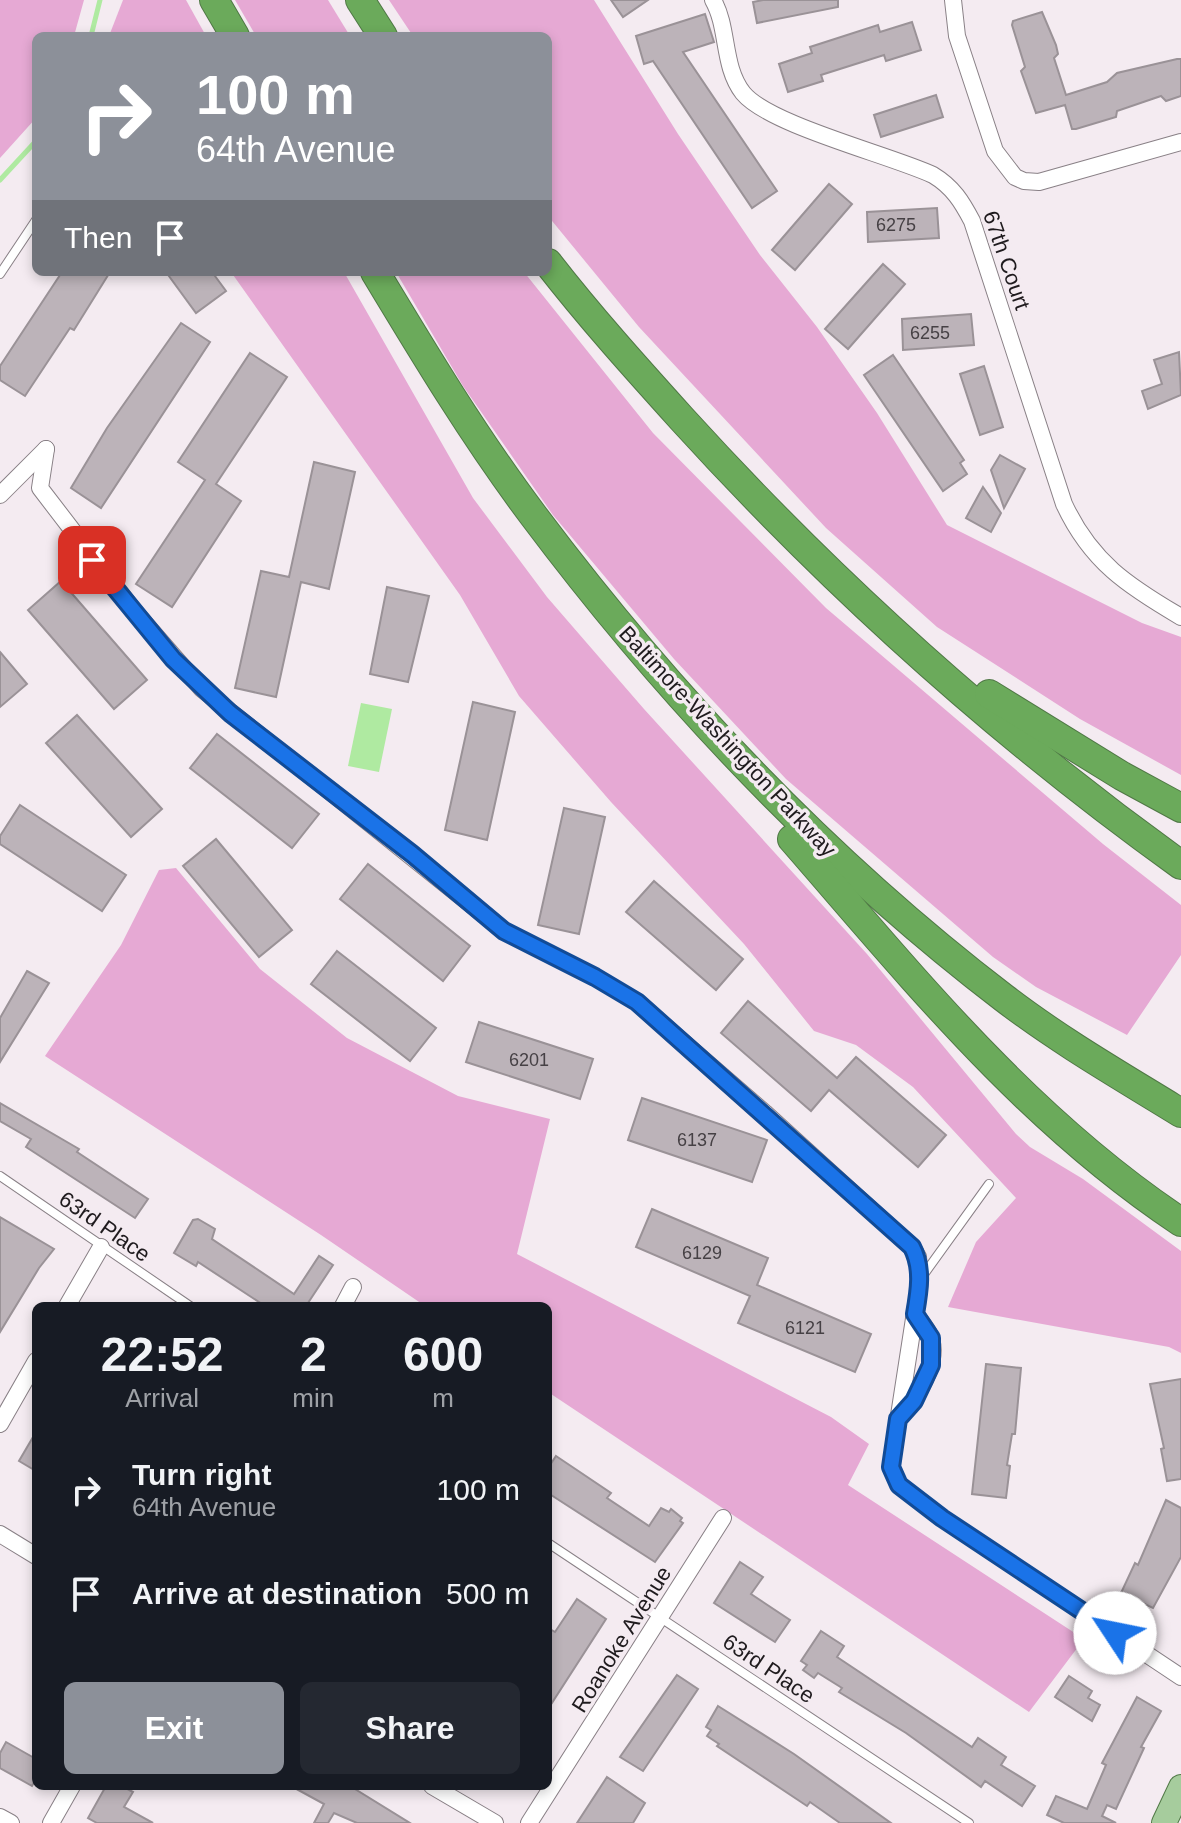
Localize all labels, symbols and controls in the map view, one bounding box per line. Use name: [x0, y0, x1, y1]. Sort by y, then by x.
text: 100 m: [196, 63, 355, 126]
icon: right: [64, 64, 168, 168]
text: 64th Avenue: [196, 129, 396, 170]
street label: 67th Court: [978, 208, 1035, 313]
house number: 6275: [876, 215, 916, 235]
icon: arrive: [148, 216, 192, 260]
text: Then: [64, 221, 132, 254]
house number: 6255: [910, 323, 950, 343]
pin: [58, 526, 126, 594]
icon: arrive: [70, 538, 114, 582]
street label: Baltimore-Washington Parkway: [614, 621, 841, 862]
house number: 6201: [509, 1050, 549, 1070]
house number: 6137: [677, 1130, 717, 1150]
street label: 63rd Place: [54, 1186, 155, 1267]
house number: 6129: [682, 1243, 722, 1263]
house number: 6121: [785, 1318, 825, 1338]
text: 22:52: [101, 1328, 224, 1381]
text: 2: [300, 1328, 327, 1381]
text: 600: [403, 1328, 483, 1381]
text: Arrival: [125, 1383, 199, 1413]
text: min: [292, 1383, 334, 1413]
text: m: [432, 1383, 454, 1413]
text: Turn right: [132, 1458, 271, 1491]
icon: right: [64, 1468, 108, 1512]
text: 100 m: [437, 1473, 520, 1506]
text: 64th Avenue: [132, 1492, 276, 1522]
street label: Roanoke Avenue: [567, 1562, 676, 1717]
icon: arrive: [64, 1572, 108, 1616]
text: Arrive at destination: [132, 1577, 422, 1610]
text: 500 m: [446, 1577, 529, 1610]
position arrow: [1073, 1591, 1157, 1675]
street label: 63rd Place: [718, 1629, 819, 1708]
button: Exit: [64, 1682, 284, 1774]
button: Share: [300, 1682, 520, 1774]

